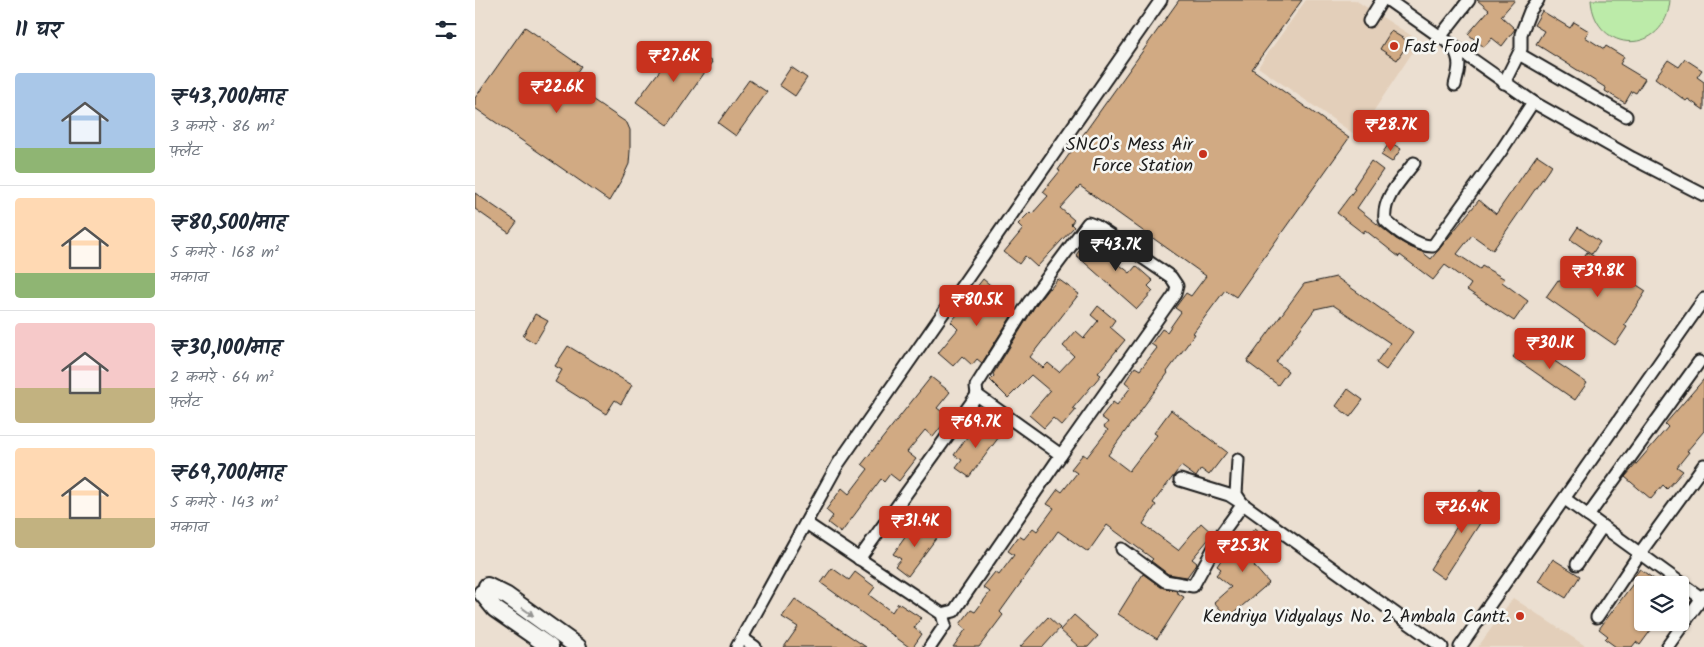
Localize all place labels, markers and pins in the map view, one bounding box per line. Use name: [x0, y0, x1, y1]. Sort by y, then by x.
place label: Fast Food: [1404, 33, 1479, 62]
marker: Fast Food: [1388, 40, 1400, 52]
pin: ₹27.6K: [633, 41, 715, 83]
pin: ₹22.6K: [516, 72, 598, 114]
pin: ₹28.7K: [1350, 110, 1432, 152]
place label: SNCO's Mess Air Force Station: [1066, 131, 1194, 181]
marker: SNCO's Mess Air Force Station: [1197, 148, 1209, 160]
pin: ₹43.7K: [1075, 230, 1157, 272]
pin: ₹39.8K: [1557, 256, 1639, 298]
pin: ₹80.5K: [936, 284, 1018, 327]
pin: ₹30.1K: [1509, 328, 1591, 370]
pin: ₹69.7K: [935, 406, 1017, 449]
pin: ₹26.4K: [1421, 492, 1503, 534]
pin: ₹31.4K: [874, 506, 956, 548]
pin: ₹25.3K: [1202, 530, 1284, 573]
place label: Kendriya Vidyalays No. 2 Ambala Cantt.: [1203, 603, 1510, 632]
marker: Kendriya Vidyalays No. 2 Ambala Cantt.: [1514, 610, 1526, 622]

